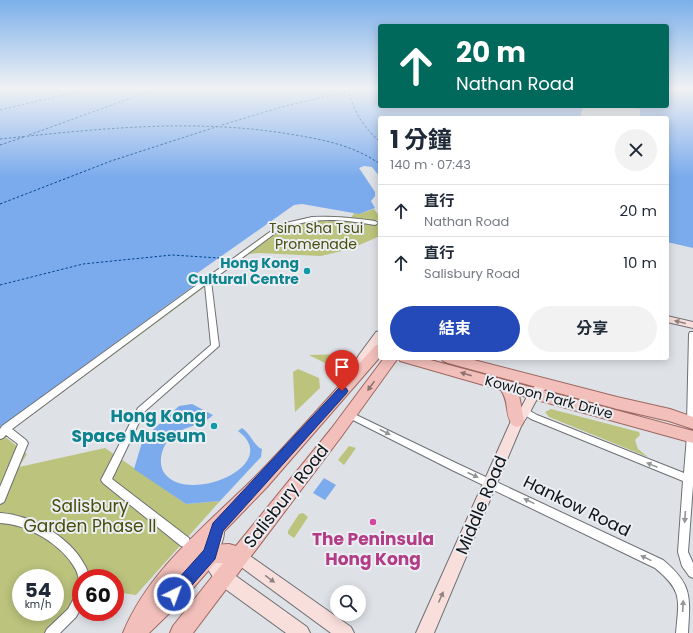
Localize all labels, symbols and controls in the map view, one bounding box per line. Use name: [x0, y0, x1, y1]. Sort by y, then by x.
text: 20 m: [456, 33, 526, 72]
icon: ahead: [390, 40, 442, 92]
text: Nathan Road: [456, 71, 574, 96]
text: 1 分鐘: [390, 123, 452, 156]
button: close: [615, 129, 657, 171]
text: 140 m · 07:43: [390, 155, 471, 174]
text: 直行: [424, 190, 454, 211]
icon: ahead: [390, 200, 412, 222]
text: 20 m: [619, 200, 657, 221]
text: Nathan Road: [424, 212, 509, 231]
park label: Tsim Sha Tsui Promenade: [269, 218, 363, 254]
text: 直行: [424, 242, 454, 263]
icon: ahead: [390, 252, 412, 274]
text: 10 m: [623, 252, 657, 273]
place label: Hong Kong Cultural Centre: [188, 253, 299, 289]
text: Salisbury Road: [424, 264, 520, 283]
marker: Hong Kong Cultural Centre: [302, 266, 312, 276]
button: 結束: [390, 306, 520, 352]
button: 分享: [528, 306, 657, 352]
one-way arrow: [674, 319, 686, 325]
pin: [325, 350, 359, 391]
icon: arrive: [331, 356, 353, 378]
street label: Kowloon Park Drive: [483, 370, 616, 424]
one-way arrow: [459, 371, 471, 377]
one-way arrow: [367, 381, 375, 392]
place label: Hong Kong Space Museum: [72, 404, 206, 448]
marker: Hong Kong Space Museum: [209, 421, 219, 431]
one-way arrow: [379, 428, 391, 435]
street label: Salisbury Road: [238, 439, 334, 553]
street label: Middle Road: [449, 452, 513, 558]
one-way arrow: [645, 461, 657, 467]
street label: Hankow Road: [519, 470, 635, 542]
one-way arrow: [467, 472, 479, 478]
park label: Salisbury Garden Phase II: [23, 494, 157, 538]
one-way arrow: [523, 498, 535, 504]
one-way arrow: [682, 511, 689, 523]
marker: The Peninsula Hong Kong: [368, 517, 378, 527]
place label: The Peninsula Hong Kong: [312, 527, 434, 571]
one-way arrow: [640, 555, 652, 561]
speed limit sign: 60: [72, 569, 124, 621]
position arrow: [153, 573, 195, 615]
one-way arrow: [265, 575, 275, 583]
text: 54: [25, 576, 51, 604]
map controls: [330, 585, 366, 621]
button: search: [330, 585, 366, 621]
one-way arrow: [438, 592, 444, 603]
text: km/h: [25, 597, 51, 612]
one-way arrow: [680, 600, 687, 612]

